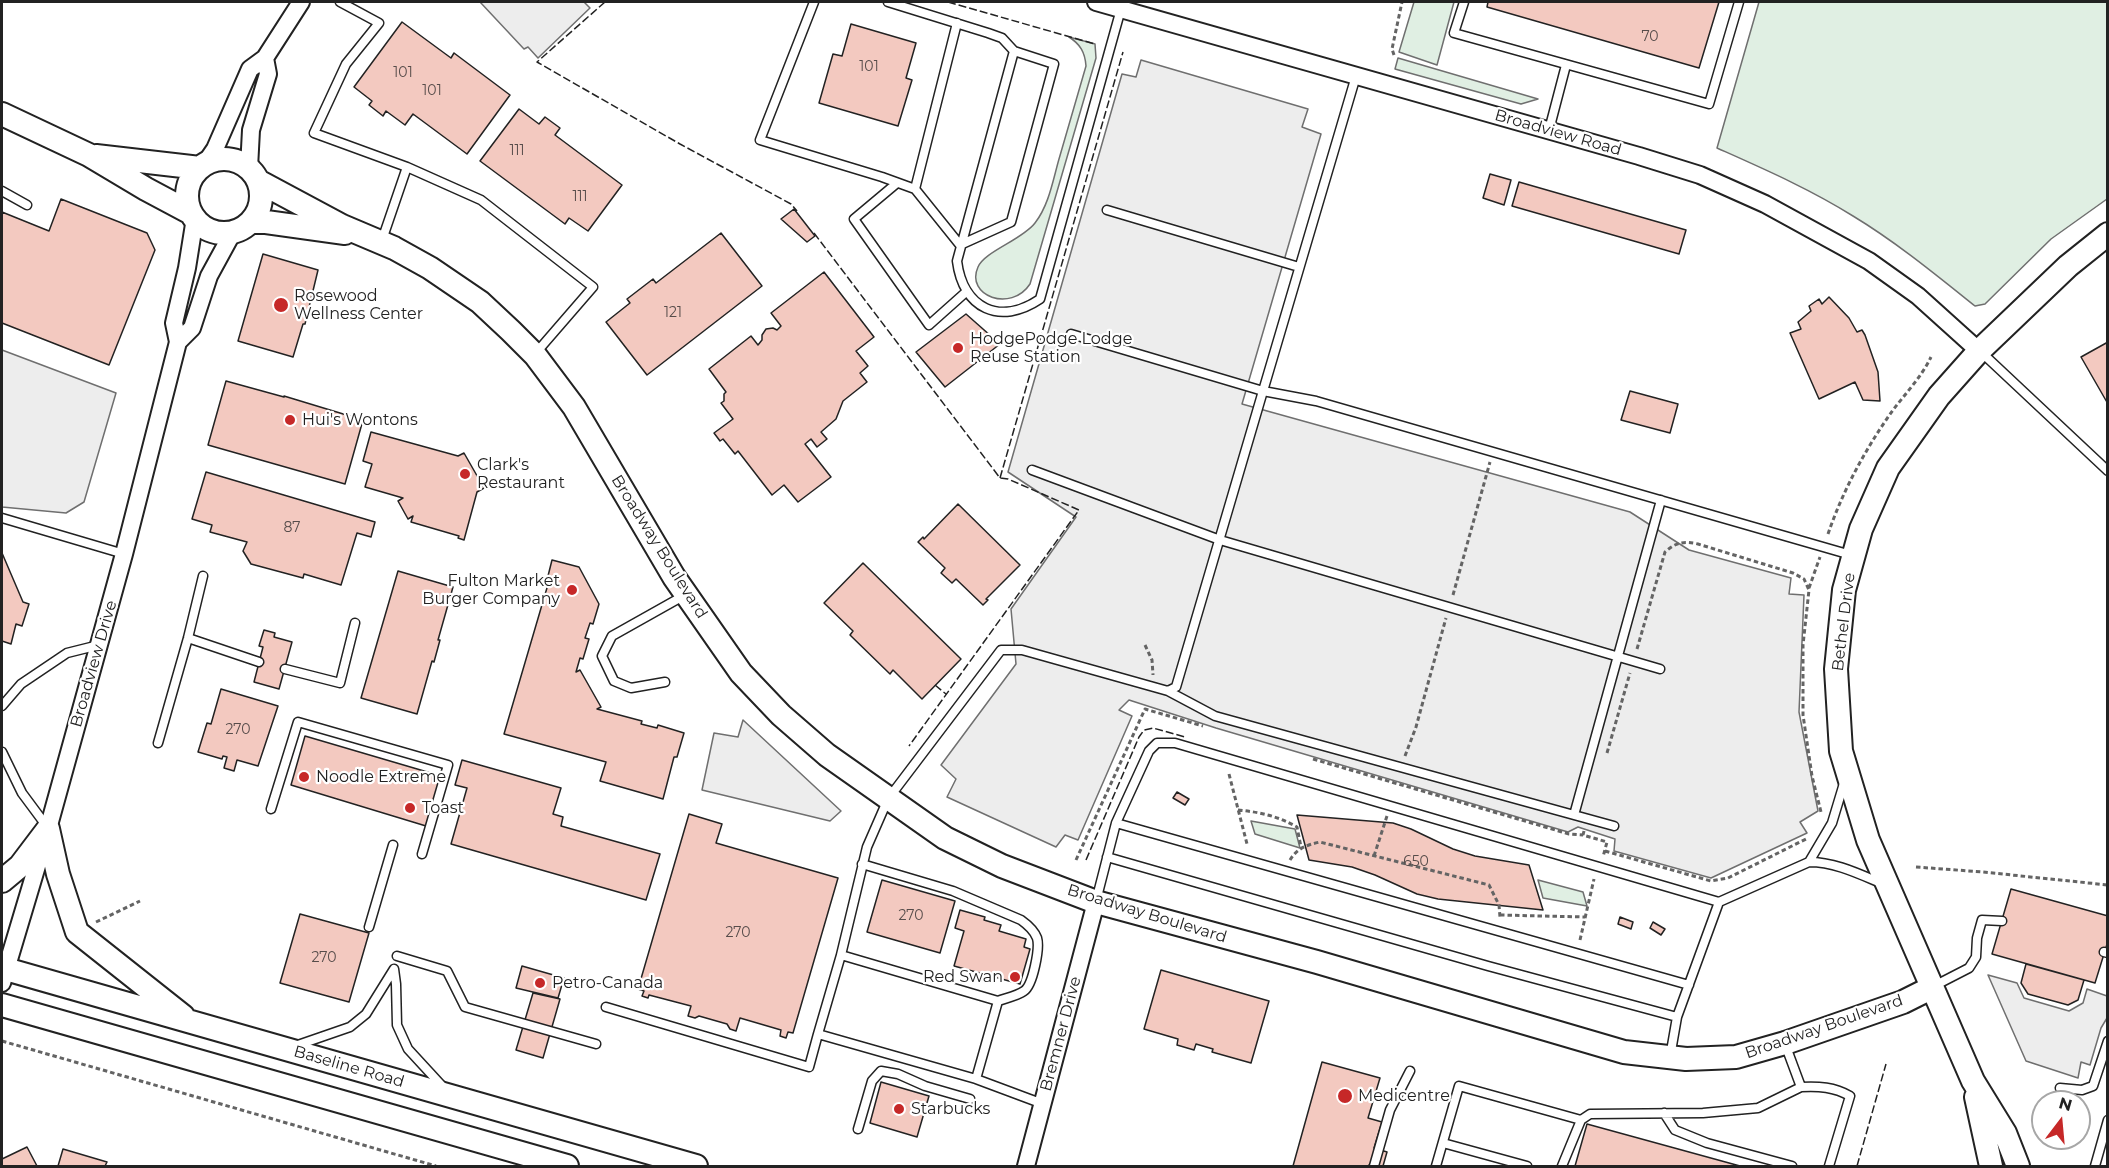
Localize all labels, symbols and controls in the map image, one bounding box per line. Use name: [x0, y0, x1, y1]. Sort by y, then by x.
house number: 70: [1641, 29, 1659, 45]
house number: 101: [859, 59, 879, 75]
house number: 101: [393, 65, 413, 81]
house number: 101: [422, 83, 442, 99]
street label: Broadview Road: [1492, 106, 1624, 160]
house number: 111: [509, 143, 525, 159]
house number: 111: [572, 189, 588, 205]
place label: Rosewood Wellness Center: [294, 286, 423, 324]
marker: Rosewood Wellness Center: [272, 296, 290, 314]
house number: 121: [664, 305, 682, 321]
place label: HodgePodge Lodge Reuse Station: [970, 329, 1132, 367]
marker: HodgePodge Lodge Reuse Station: [951, 341, 965, 355]
place label: Hui's Wontons: [302, 410, 418, 430]
marker: Hui's Wontons: [283, 413, 297, 427]
place label: Clark's Restaurant: [477, 455, 565, 493]
marker: Clark's Restaurant: [458, 467, 472, 481]
street label: Broadway Boulevard: [607, 472, 711, 622]
house number: 87: [283, 520, 301, 536]
place label: Fulton Market Burger Company: [422, 571, 560, 609]
street label: Bethel Drive: [1828, 572, 1860, 672]
marker: Fulton Market Burger Company: [565, 583, 579, 597]
street label: Broadview Drive: [67, 598, 121, 730]
house number: 270: [225, 722, 251, 738]
place label: Noodle Extreme: [316, 767, 446, 787]
marker: Noodle Extreme: [297, 770, 311, 784]
place label: Toast: [422, 798, 464, 818]
marker: Toast: [403, 801, 417, 815]
house number: 650: [1403, 854, 1429, 870]
street label: Broadway Boulevard: [1065, 881, 1229, 947]
house number: 270: [898, 908, 924, 924]
house number: 270: [725, 925, 751, 941]
house number: 270: [311, 950, 337, 966]
place label: Red Swan: [923, 967, 1003, 987]
marker: Red Swan: [1008, 970, 1022, 984]
place label: Petro-Canada: [552, 973, 663, 993]
street label: Bremner Drive: [1036, 975, 1086, 1093]
marker: Petro-Canada: [533, 976, 547, 990]
street label: Broadway Boulevard: [1742, 991, 1906, 1063]
street label: Baseline Road: [292, 1042, 406, 1092]
place label: Medicentre: [1358, 1086, 1450, 1106]
marker: Medicentre: [1336, 1087, 1354, 1105]
north arrow: [2031, 1090, 2091, 1150]
text: N: [2057, 1093, 2074, 1115]
place label: Starbucks: [911, 1099, 990, 1119]
marker: Starbucks: [892, 1102, 906, 1116]

